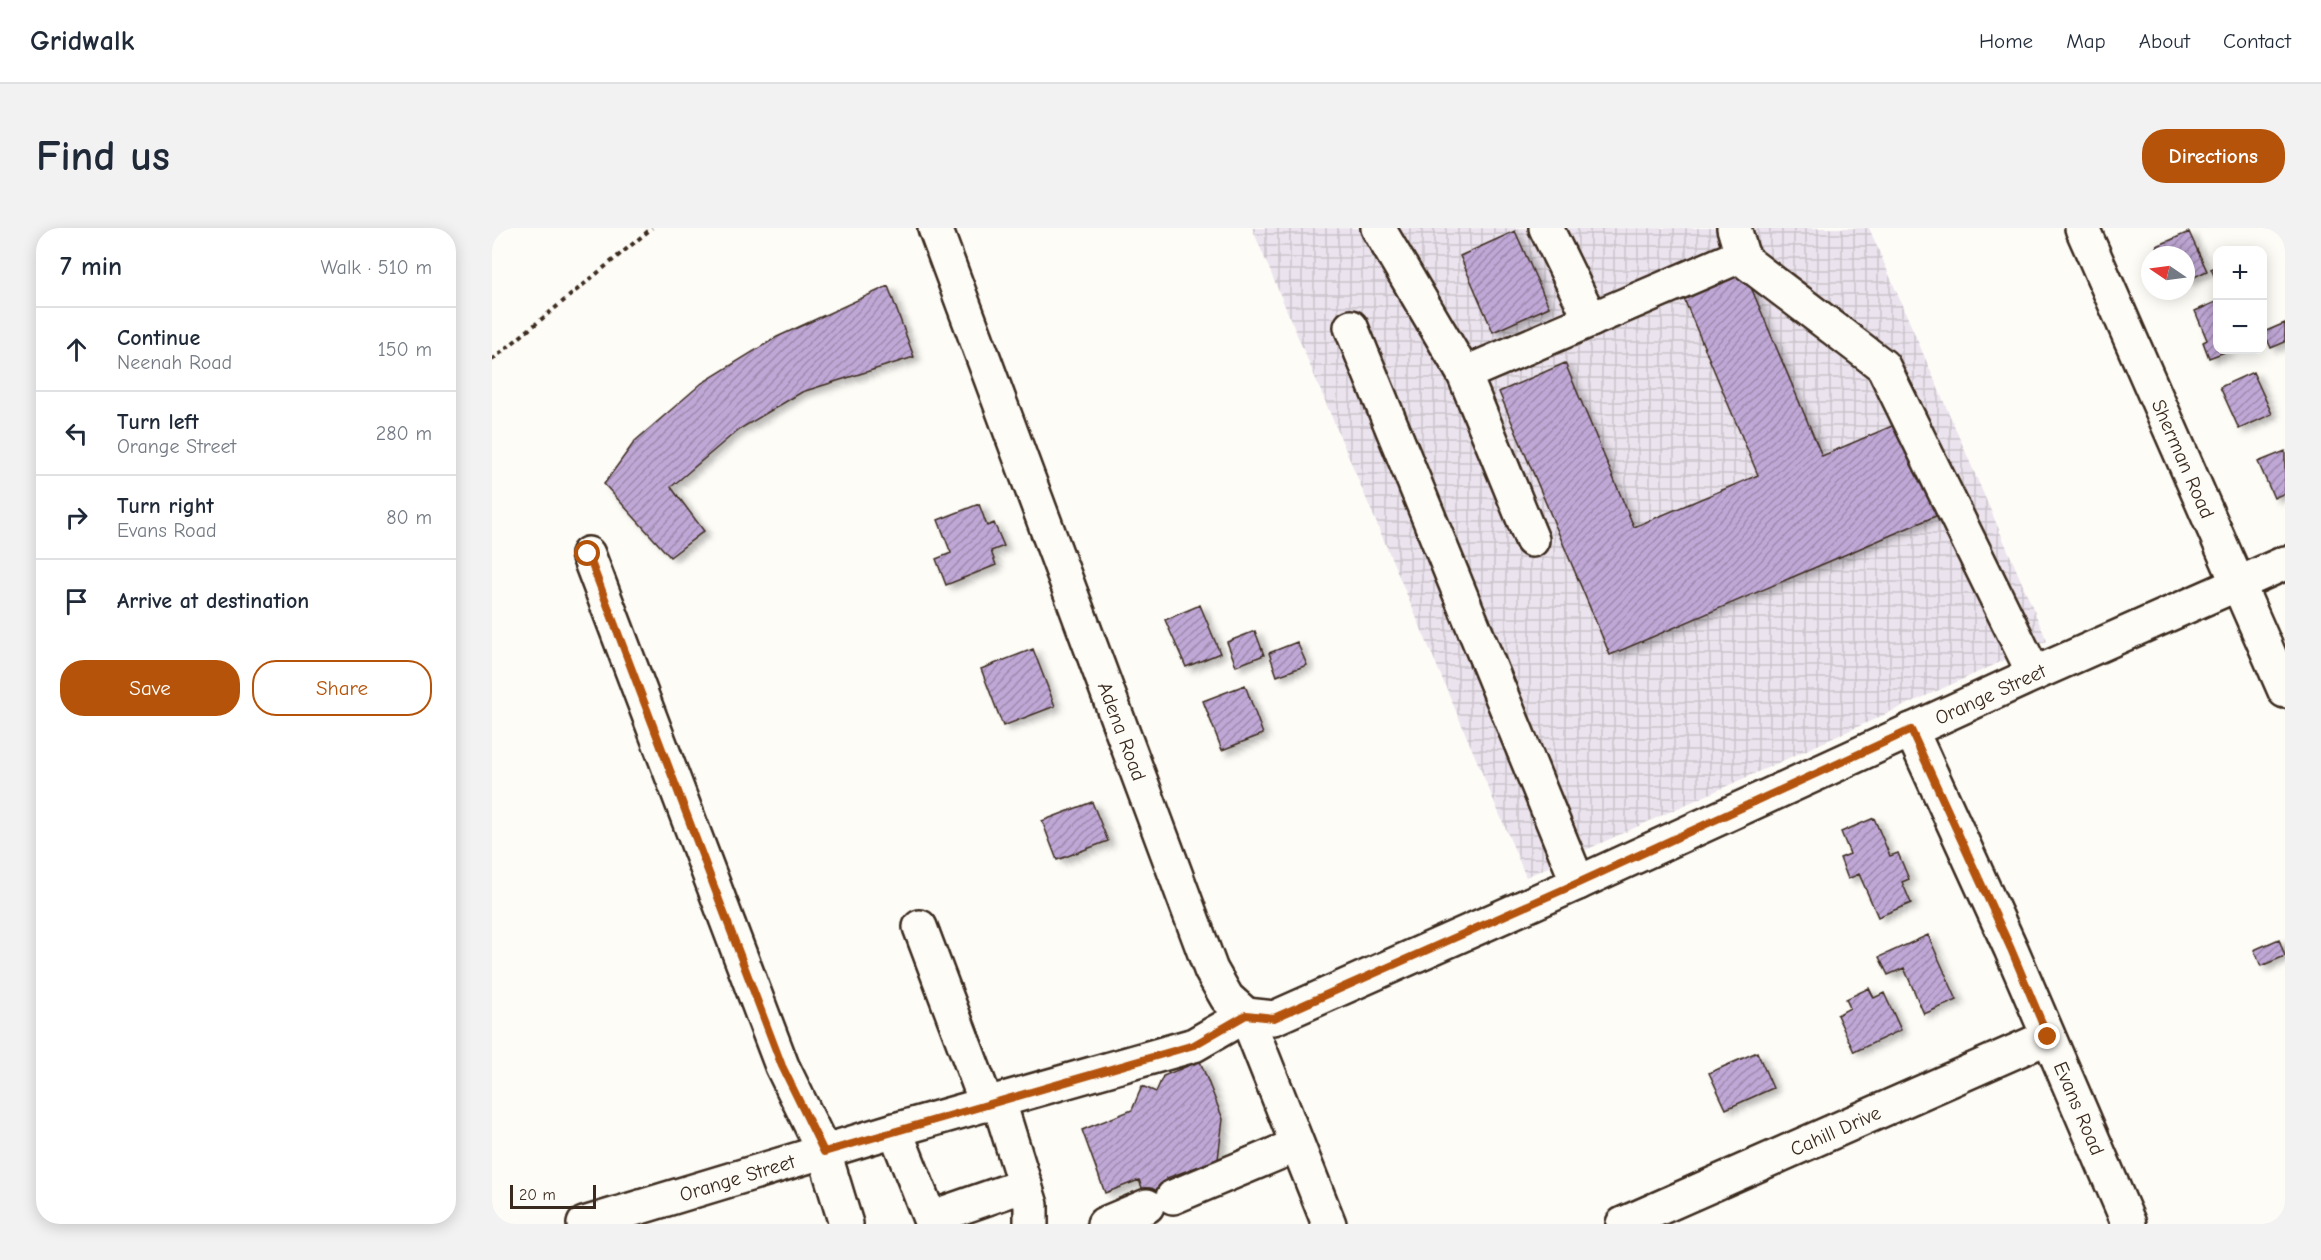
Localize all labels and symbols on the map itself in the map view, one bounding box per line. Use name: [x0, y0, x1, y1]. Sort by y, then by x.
north arrow: [2141, 246, 2195, 300]
street label: Sherman Road: [2147, 396, 2219, 522]
route start: [574, 540, 600, 566]
street label: Orange Street: [1931, 658, 2050, 729]
street label: Adena Road: [1093, 679, 1151, 784]
route end: [2034, 1023, 2060, 1049]
street label: Evans Road: [2049, 1058, 2110, 1159]
street label: Cahill Drive: [1787, 1101, 1884, 1161]
street label: Orange Street: [677, 1149, 799, 1206]
scale bar: [510, 1182, 596, 1210]

